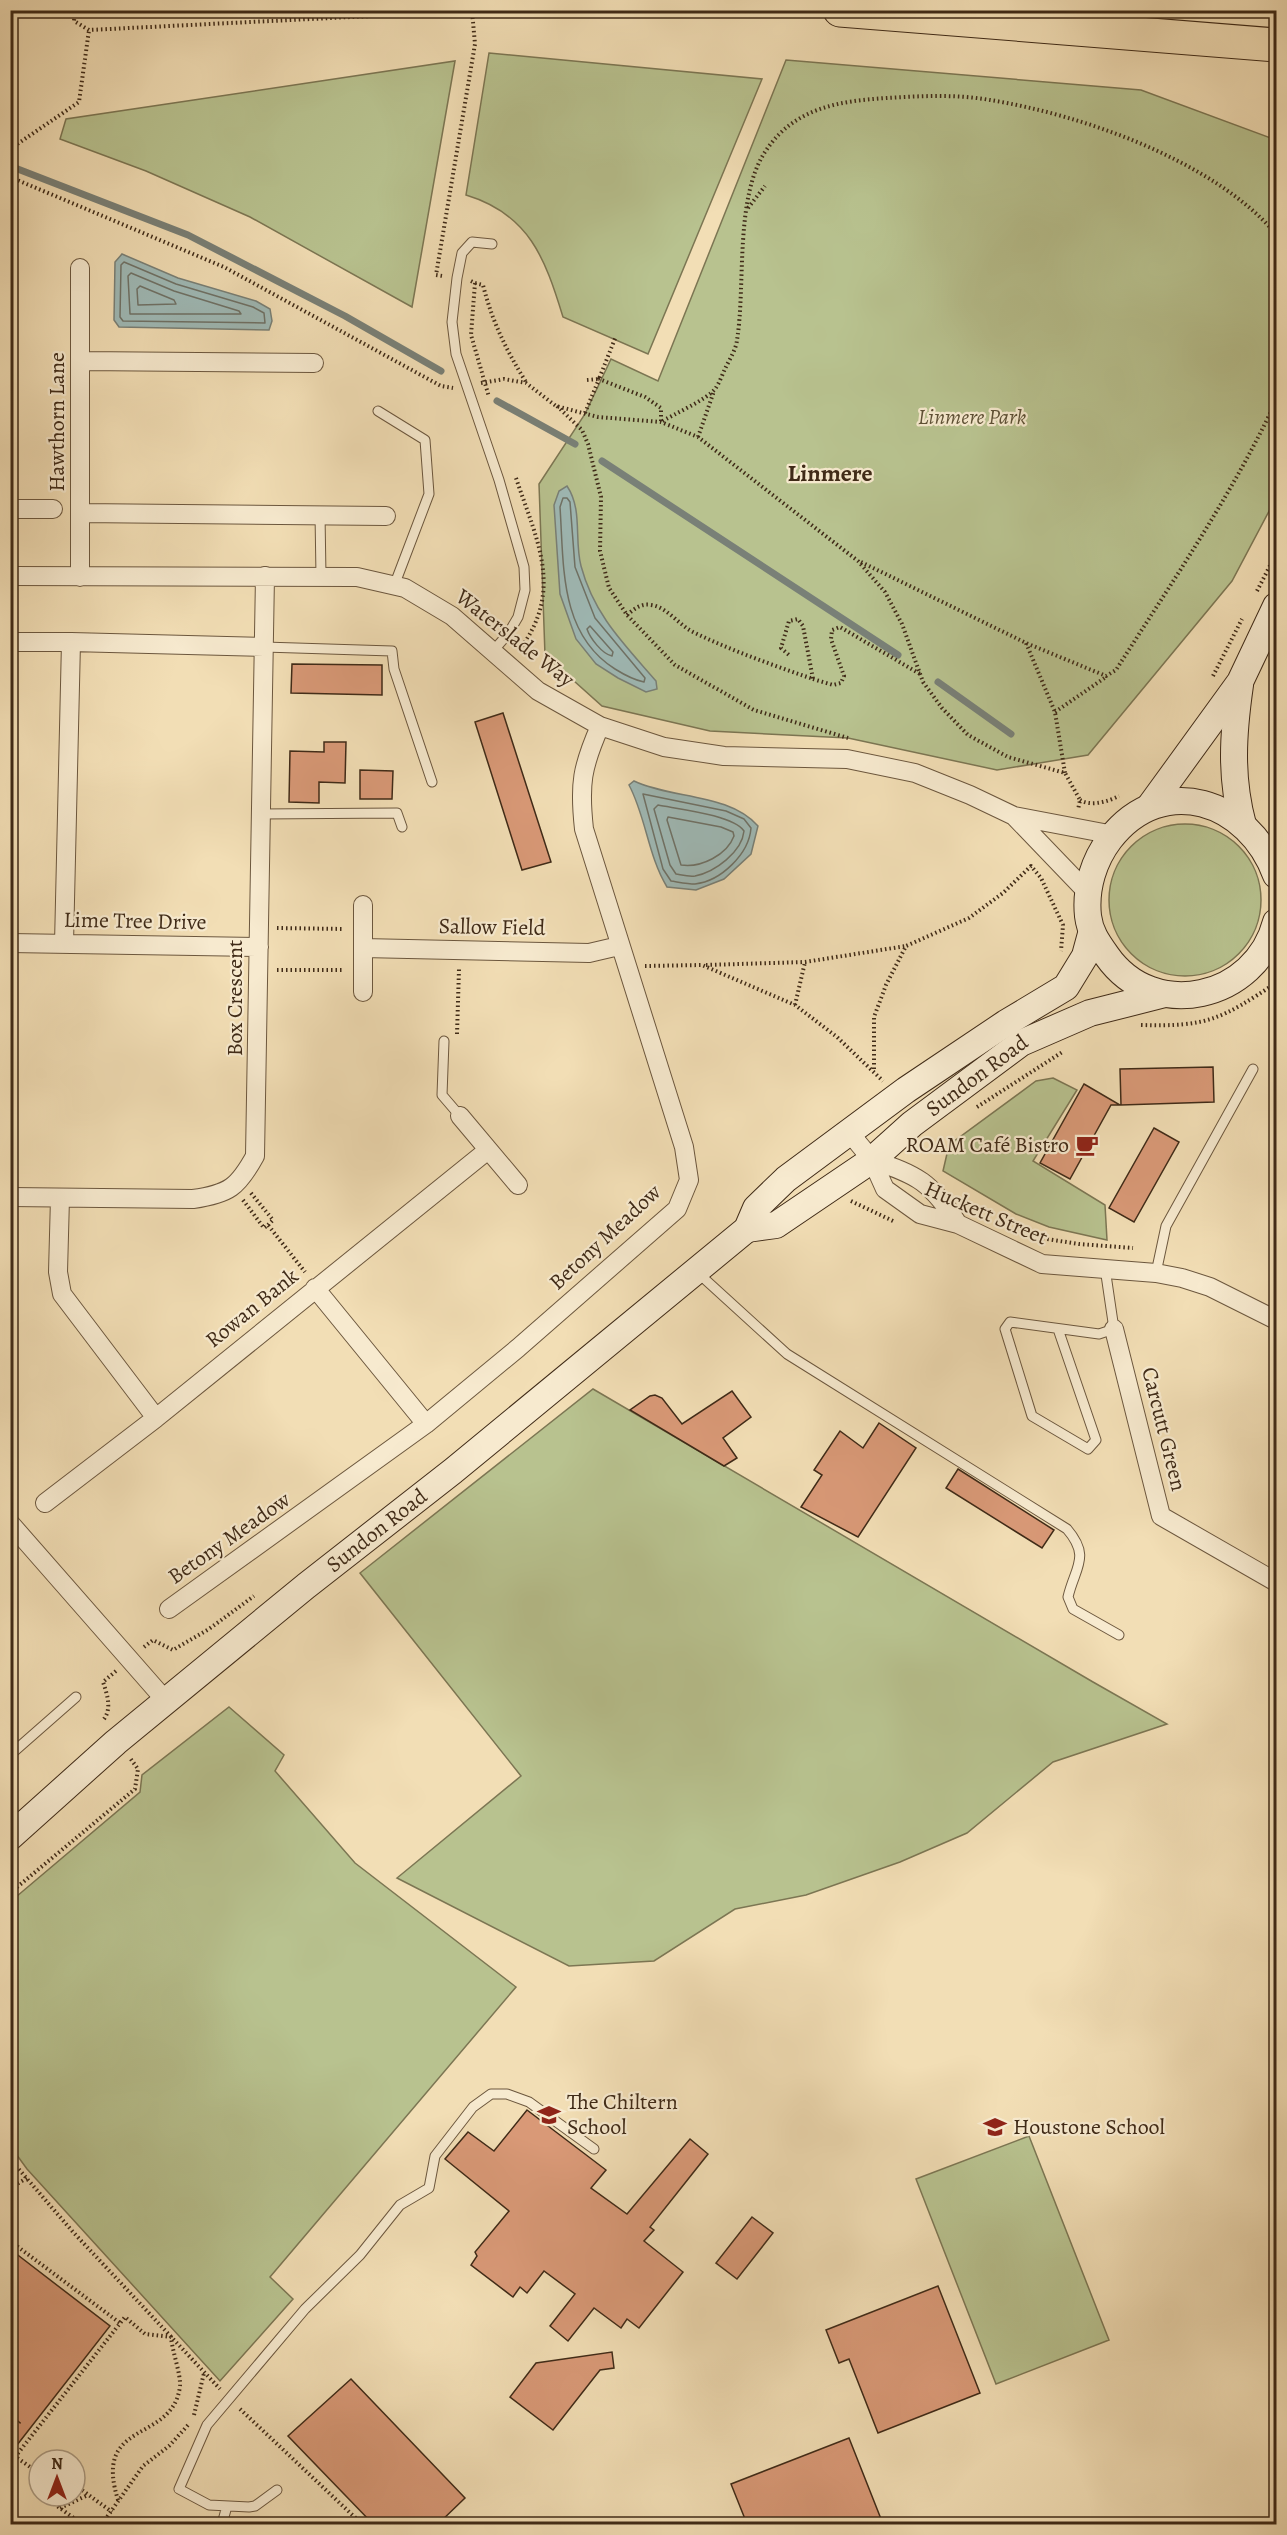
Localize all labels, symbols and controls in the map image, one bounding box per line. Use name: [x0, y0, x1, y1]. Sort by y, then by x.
street label: Hawthorn Lane: [42, 352, 72, 492]
park label: Linmere Park: [918, 402, 1027, 432]
district label: Linmere: [787, 457, 873, 489]
street label: Waterslade Way: [448, 581, 581, 694]
street label: Lime Tree Drive: [63, 905, 207, 937]
street label: Sallow Field: [438, 911, 546, 943]
street label: Box Crescent: [220, 940, 250, 1056]
street label: Sundon Road: [920, 1028, 1035, 1124]
place label: ROAM Café Bistro: [905, 1130, 1069, 1160]
cafe icon: ROAM Café Bistro: [1074, 1132, 1100, 1158]
street label: Huckett Street: [920, 1174, 1052, 1252]
street label: Betony Meadow: [542, 1177, 668, 1297]
street label: Rowan Bank: [199, 1261, 305, 1355]
street label: Carcutt Green: [1134, 1364, 1194, 1494]
street label: Sundon Road: [320, 1482, 434, 1580]
street label: Betony Meadow: [162, 1484, 297, 1591]
place label: The Chiltern School: [567, 2087, 678, 2142]
school or university icon: The Chiltern School: [536, 2102, 562, 2128]
place label: Houstone School: [1013, 2112, 1165, 2142]
school or university icon: Houstone School: [982, 2114, 1008, 2140]
north arrow: [27, 2448, 87, 2508]
text: N: [51, 2453, 63, 2475]

